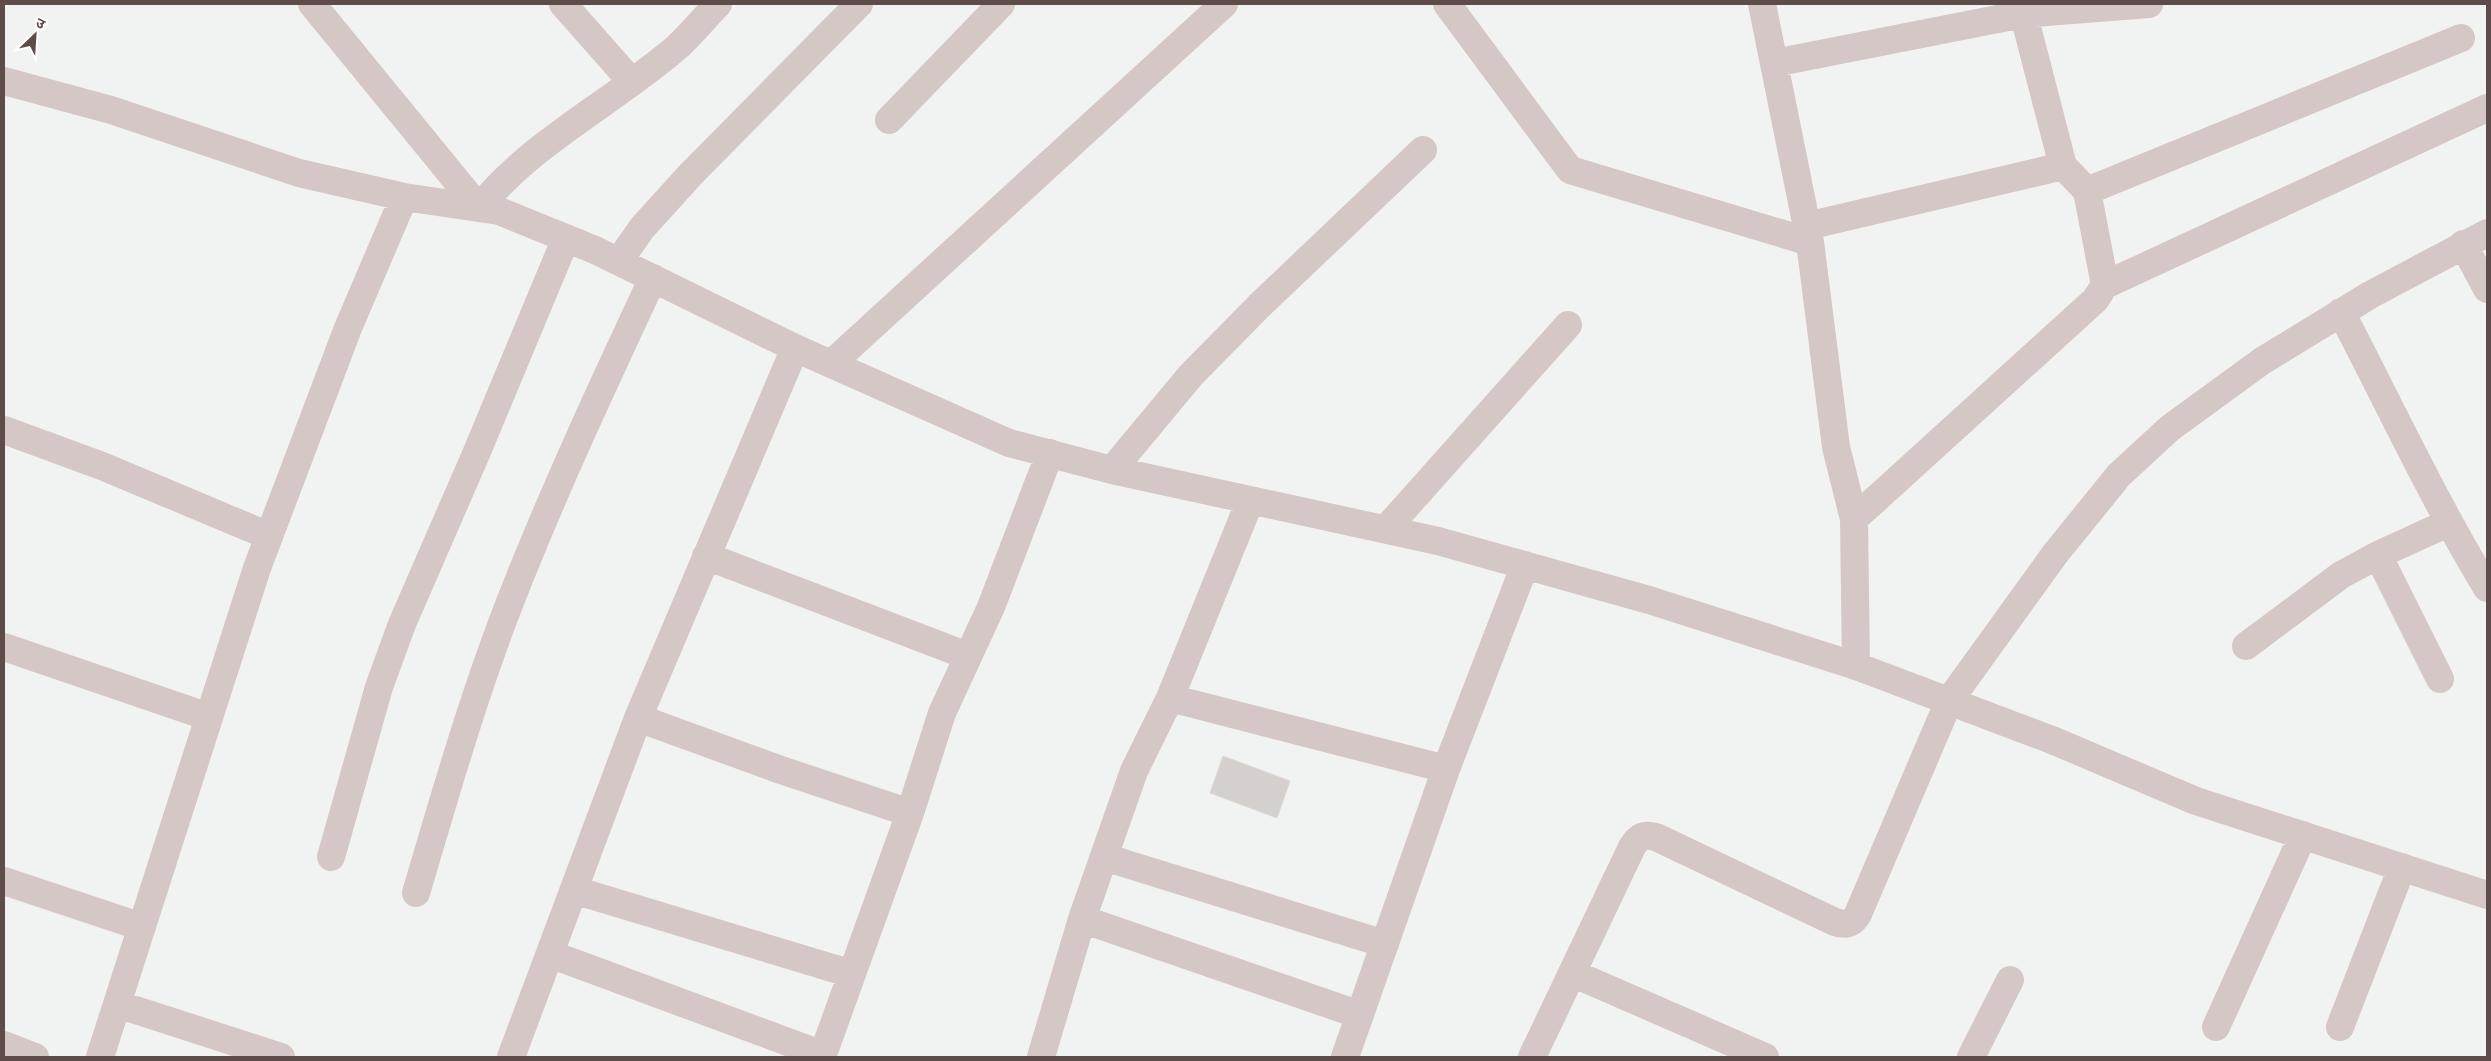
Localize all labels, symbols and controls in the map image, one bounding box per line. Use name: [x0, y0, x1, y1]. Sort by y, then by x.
north arrow: [10, 10, 60, 60]
text: उ: [33, 14, 48, 33]

